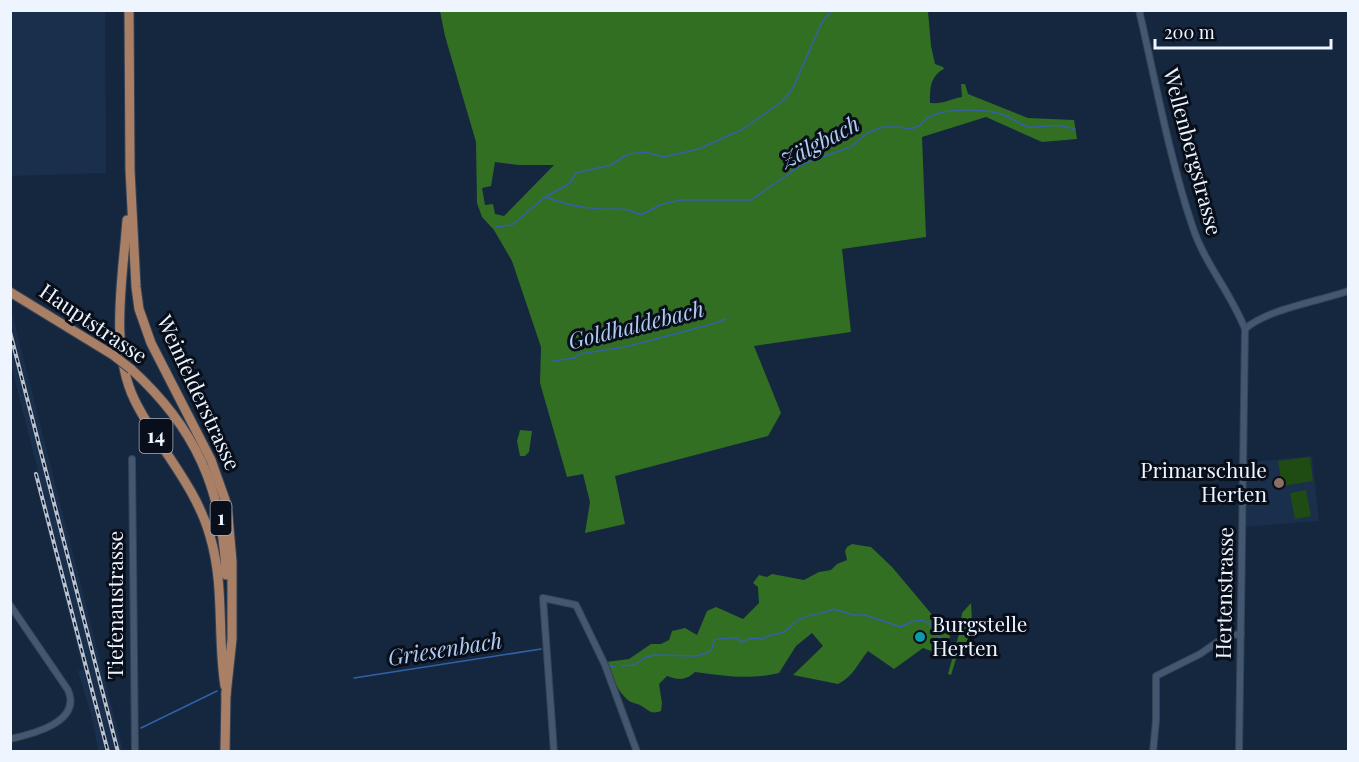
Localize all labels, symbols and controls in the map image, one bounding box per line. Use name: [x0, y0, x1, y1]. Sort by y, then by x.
scale bar: [1155, 12, 1330, 50]
text: 200 m: [1164, 20, 1215, 44]
street label: Wellenbergstrasse: [1158, 64, 1230, 238]
water label: Zälgbach: [774, 108, 864, 175]
street label: Hauptstrasse: [35, 276, 153, 369]
water label: Goldhaldebach: [565, 293, 707, 355]
street label: Weinfelderstrasse: [151, 309, 248, 474]
road number: 14: [140, 419, 172, 453]
place label: Primarschule Herten: [1140, 455, 1267, 507]
marker: Primarschule Herten: [1272, 476, 1286, 490]
road number: 1: [210, 501, 232, 535]
street label: Hertenstrasse: [1208, 527, 1238, 659]
street label: Tiefenaustrasse: [100, 531, 128, 679]
place label: Burgstelle Herten: [932, 609, 1028, 661]
water label: Griesenbach: [385, 624, 504, 672]
marker: Burgstelle Herten: [913, 630, 927, 644]

